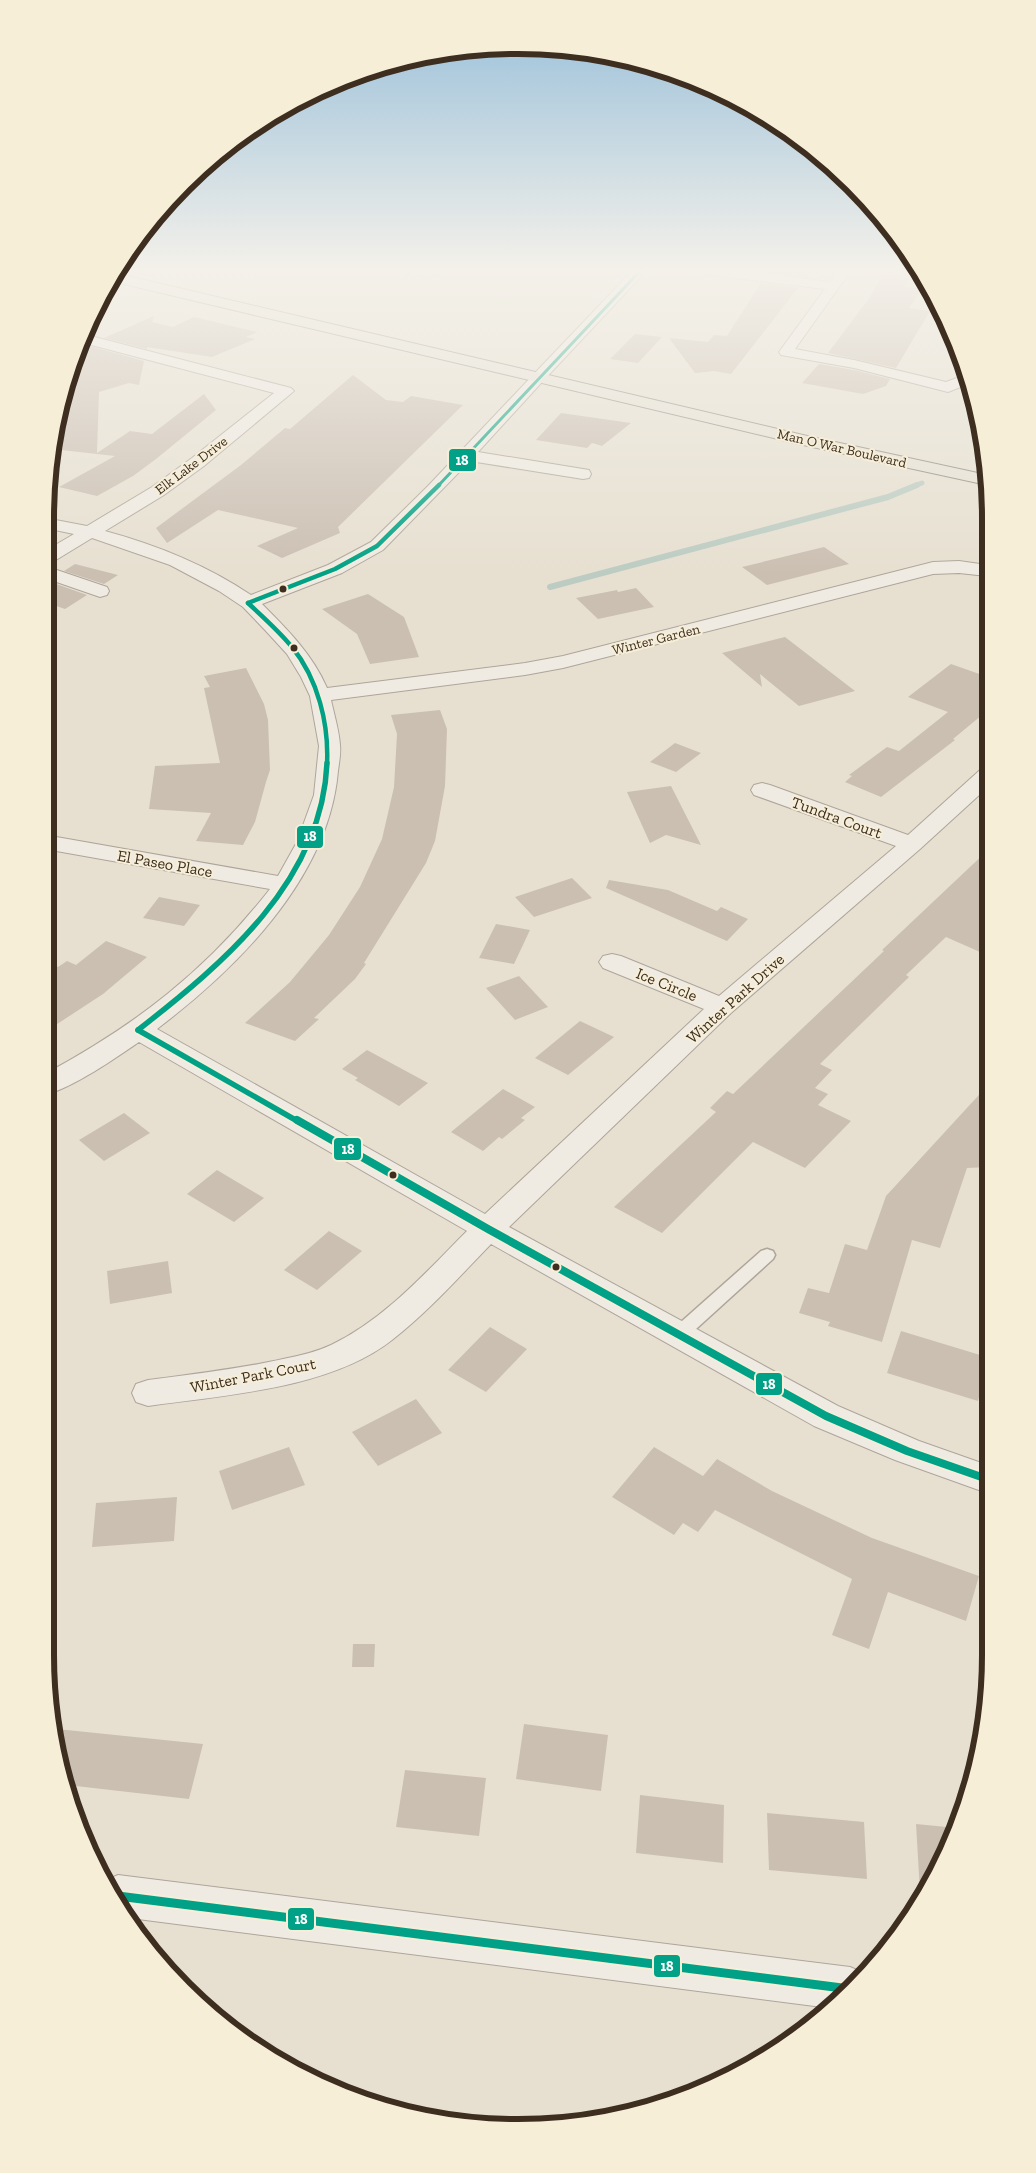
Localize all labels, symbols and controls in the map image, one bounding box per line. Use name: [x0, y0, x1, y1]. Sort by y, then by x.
street label: Man O War Boulevard: [776, 425, 908, 472]
street label: Elk Lake Drive: [152, 432, 231, 498]
line badge: 18: [448, 448, 477, 472]
text: 18: [455, 452, 469, 469]
unlabelled marker: [278, 584, 288, 594]
street label: Winter Garden: [610, 620, 702, 659]
unlabelled marker: [289, 643, 299, 653]
street label: Tundra Court: [789, 792, 885, 843]
line badge: 18: [296, 825, 324, 849]
text: 18: [303, 828, 317, 845]
street label: El Paseo Place: [116, 846, 214, 881]
street label: Winter Park Drive: [683, 950, 788, 1047]
street label: Ice Circle: [634, 964, 700, 1005]
line badge: 18: [333, 1137, 362, 1161]
text: 18: [341, 1141, 355, 1158]
unlabelled marker: [388, 1170, 398, 1180]
unlabelled marker: [551, 1262, 561, 1272]
street label: Winter Park Court: [189, 1354, 318, 1397]
line badge: 18: [755, 1372, 783, 1396]
text: 18: [762, 1376, 776, 1393]
line badge: 18: [287, 1907, 315, 1931]
text: 18: [294, 1911, 308, 1928]
line badge: 18: [653, 1954, 681, 1978]
text: 18: [660, 1958, 674, 1975]

